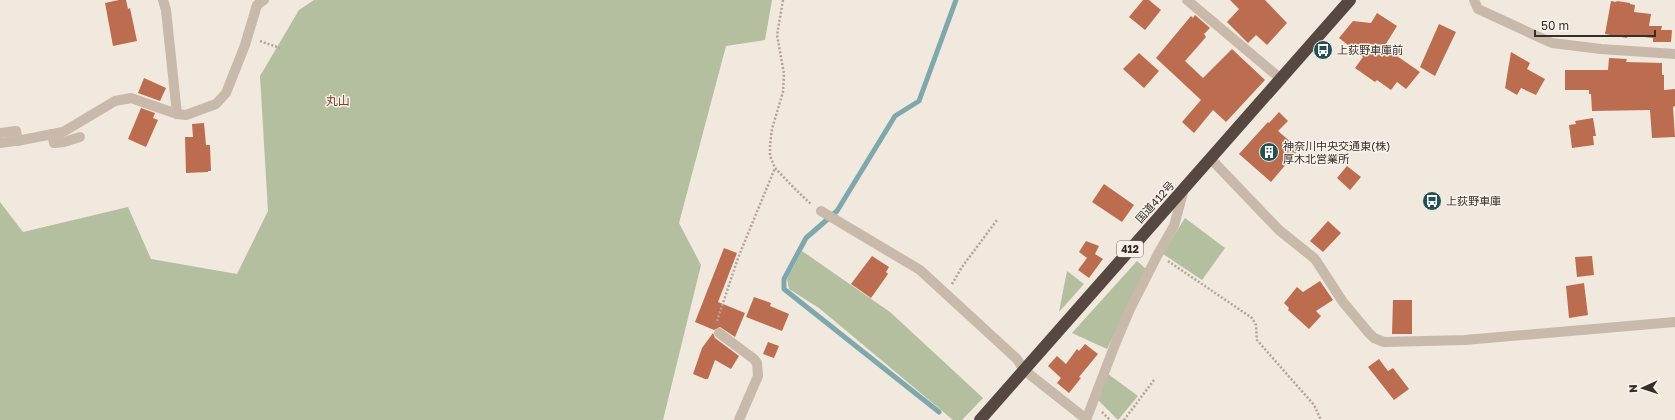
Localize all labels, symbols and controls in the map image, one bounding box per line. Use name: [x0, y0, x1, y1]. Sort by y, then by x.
scale bar: [1535, 12, 1655, 38]
text: 50 m: [1541, 18, 1569, 33]
bus stop icon: 上荻野車庫前: [1312, 39, 1334, 61]
place label: 上荻野車庫前: [1337, 43, 1403, 56]
district label: 丸山: [326, 93, 350, 108]
place label: 神奈川中央交通東(株) 厚木北営業所: [1283, 139, 1390, 165]
building icon: 神奈川中央交通東(株) 厚木北営業所: [1258, 141, 1280, 163]
street label: 国道412号: [1133, 178, 1177, 225]
bus stop icon: 上荻野車庫: [1421, 190, 1443, 212]
place label: 上荻野車庫: [1446, 194, 1501, 207]
road number: 412: [1117, 241, 1143, 257]
north arrow: [1623, 368, 1663, 408]
text: N: [1626, 384, 1639, 393]

